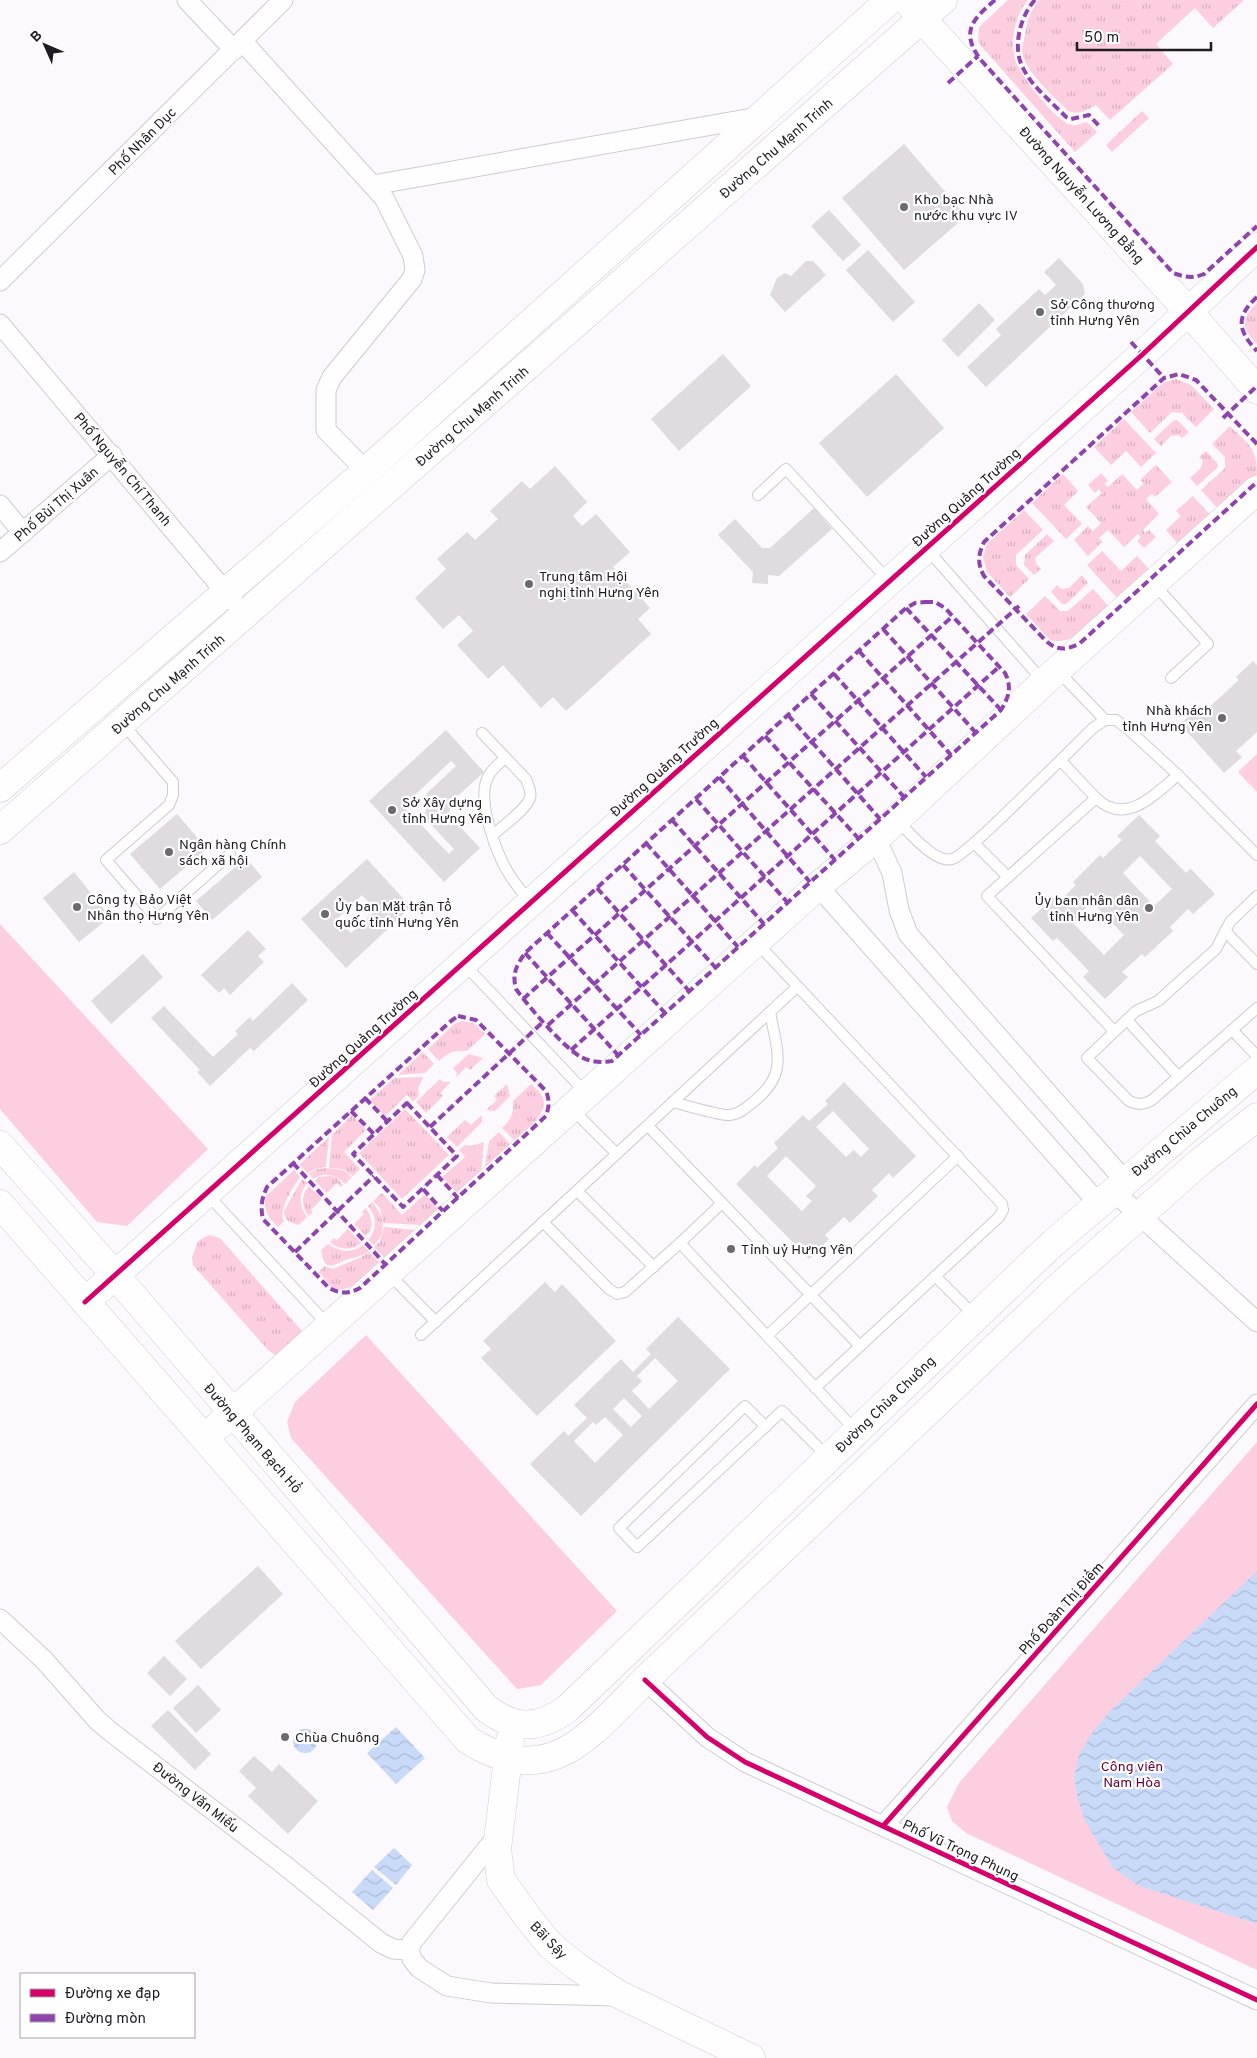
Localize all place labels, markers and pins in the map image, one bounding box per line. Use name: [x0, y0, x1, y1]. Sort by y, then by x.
place label: Kho bạc Nhà nước khu vực IV: [914, 192, 1018, 225]
marker: Kho bạc Nhà nước khu vực IV: [898, 201, 910, 213]
place label: Sở Công thương tỉnh Hưng Yên: [1050, 297, 1155, 330]
marker: Sở Công thương tỉnh Hưng Yên: [1034, 306, 1046, 318]
place label: Trung tâm Hội nghị tỉnh Hưng Yên: [539, 569, 659, 602]
marker: Trung tâm Hội nghị tỉnh Hưng Yên: [523, 578, 535, 590]
place label: Nhà khách tỉnh Hưng Yên: [1122, 703, 1212, 736]
marker: Nhà khách tỉnh Hưng Yên: [1216, 712, 1228, 724]
place label: Sở Xây dựng tỉnh Hưng Yên: [402, 795, 492, 828]
marker: Sở Xây dựng tỉnh Hưng Yên: [386, 804, 398, 816]
place label: Ngân hàng Chính sách xã hội: [179, 837, 286, 870]
marker: Ngân hàng Chính sách xã hội: [163, 846, 175, 858]
place label: Công ty Bảo Việt Nhân thọ Hưng Yên: [87, 892, 209, 925]
place label: Ủy ban nhân dân tỉnh Hưng Yên: [1034, 892, 1139, 926]
place label: Ủy ban Mặt trận Tổ quốc tỉnh Hưng Yên: [335, 898, 459, 932]
marker: Công ty Bảo Việt Nhân thọ Hưng Yên: [71, 901, 83, 913]
marker: Ủy ban nhân dân tỉnh Hưng Yên: [1143, 902, 1155, 914]
marker: Ủy ban Mặt trận Tổ quốc tỉnh Hưng Yên: [319, 908, 331, 920]
place label: Tỉnh uỷ Hưng Yên: [741, 1242, 853, 1259]
marker: Tỉnh uỷ Hưng Yên: [725, 1243, 737, 1255]
place label: Chùa Chuông: [295, 1730, 379, 1747]
marker: Chùa Chuông: [279, 1731, 291, 1743]

